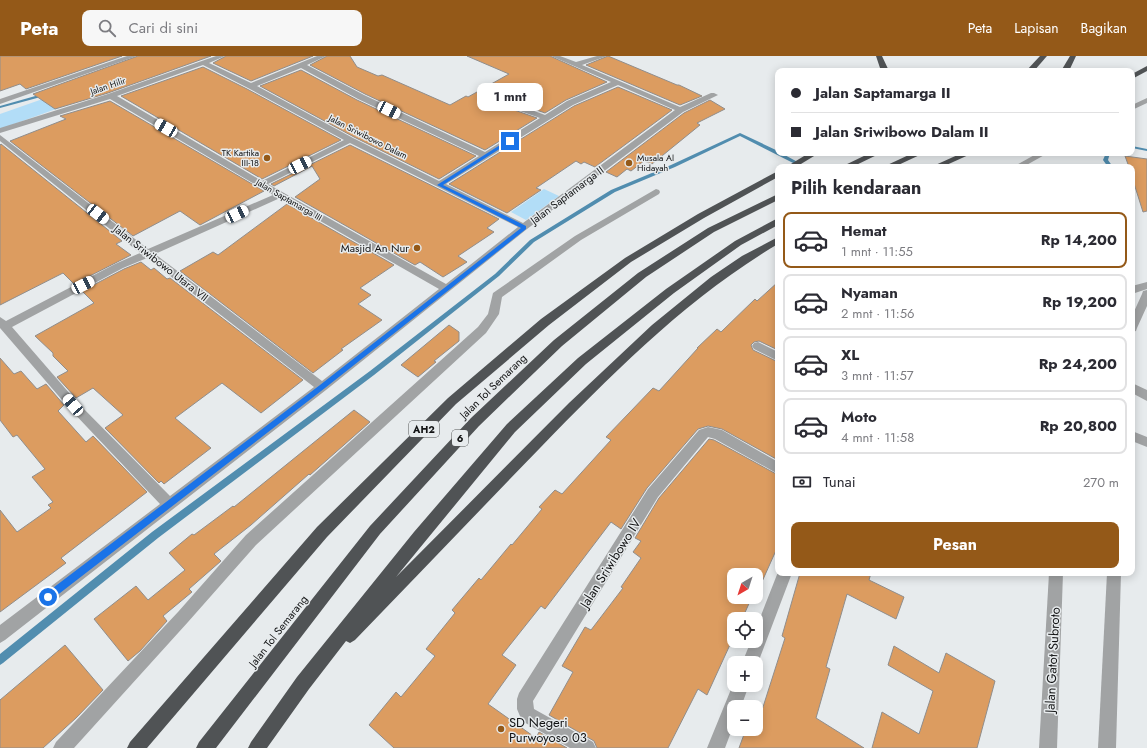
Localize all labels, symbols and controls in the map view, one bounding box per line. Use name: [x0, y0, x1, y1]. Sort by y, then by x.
search box: [82, 10, 362, 46]
text: Peta: [20, 15, 58, 42]
icon: search: [96, 17, 118, 39]
text: Cari di sini: [128, 17, 198, 39]
text: Peta: [968, 18, 992, 38]
text: Lapisan: [1014, 18, 1059, 38]
text: Bagikan: [1081, 18, 1127, 38]
street label: Jalan Hilir: [87, 73, 128, 98]
text: Jalan Saptamarga II: [815, 82, 951, 104]
callout: 1 mnt: [477, 83, 543, 111]
text: 1 mnt: [494, 87, 526, 106]
car: [376, 99, 402, 121]
street label: Jalan Sriwibowo Dalam: [326, 111, 410, 162]
car: [153, 117, 179, 139]
text: Jalan Sriwibowo Dalam II: [815, 121, 989, 143]
route end: [501, 132, 519, 150]
place label: TK Kartika III-18: [222, 146, 259, 169]
place label: Musala Al Hidayah: [637, 151, 674, 174]
marker: TK Kartika III-18: [262, 153, 272, 163]
car: [287, 154, 313, 176]
marker: Musala Al Hidayah: [624, 158, 634, 168]
street label: Jalan Saptamarga II: [525, 162, 607, 229]
street label: Jalan Saptamarga III: [253, 175, 325, 224]
text: Pilih kendaraan: [791, 175, 921, 201]
car: [85, 202, 111, 226]
car: [224, 203, 250, 225]
street label: Jalan Sriwibowo Utara VII: [109, 220, 212, 305]
text: Hemat: [841, 220, 887, 242]
icon: car: [793, 222, 829, 258]
text: Rp 14,200: [1041, 229, 1117, 251]
place label: Masjid An Nur: [341, 240, 409, 256]
text: 1 mnt · 11:55: [841, 242, 913, 261]
marker: Masjid An Nur: [412, 243, 422, 253]
car: [70, 274, 96, 296]
text: Nyaman: [841, 282, 898, 304]
icon: car: [793, 284, 829, 320]
text: Rp 19,200: [1042, 291, 1117, 313]
text: 2 mnt · 11:56: [841, 304, 915, 323]
text: XL: [841, 344, 859, 366]
icon: car: [793, 346, 829, 382]
street label: Jalan Tol Semarang: [455, 350, 530, 423]
text: Rp 24,200: [1039, 353, 1117, 375]
text: 3 mnt · 11:57: [841, 366, 914, 385]
car: [61, 392, 85, 418]
text: Moto: [841, 406, 877, 428]
icon: car: [793, 408, 829, 444]
text: Rp 20,800: [1040, 415, 1117, 437]
road number: AH2: [409, 421, 439, 437]
text: 4 mnt · 11:58: [841, 428, 914, 447]
road number: 6: [452, 430, 468, 446]
icon: cash: [791, 471, 813, 493]
text: Tunai: [823, 471, 856, 493]
text: 270 m: [1083, 473, 1119, 492]
street label: Jalan Sriwibowo IV: [574, 515, 646, 613]
button: Pesan: [791, 522, 1119, 568]
north arrow: [727, 568, 763, 604]
map controls: [727, 568, 763, 736]
route start: [39, 588, 57, 606]
street label: Jalan Tol Semarang: [244, 592, 311, 672]
street label: Jalan Gatot Subroto: [1040, 607, 1065, 715]
button: locate: [727, 612, 763, 648]
button: +: [727, 656, 763, 692]
button: −: [727, 700, 763, 736]
place label: SD Negeri Purwoyoso 03: [509, 713, 587, 747]
marker: SD Negeri Purwoyoso 03: [496, 724, 506, 734]

